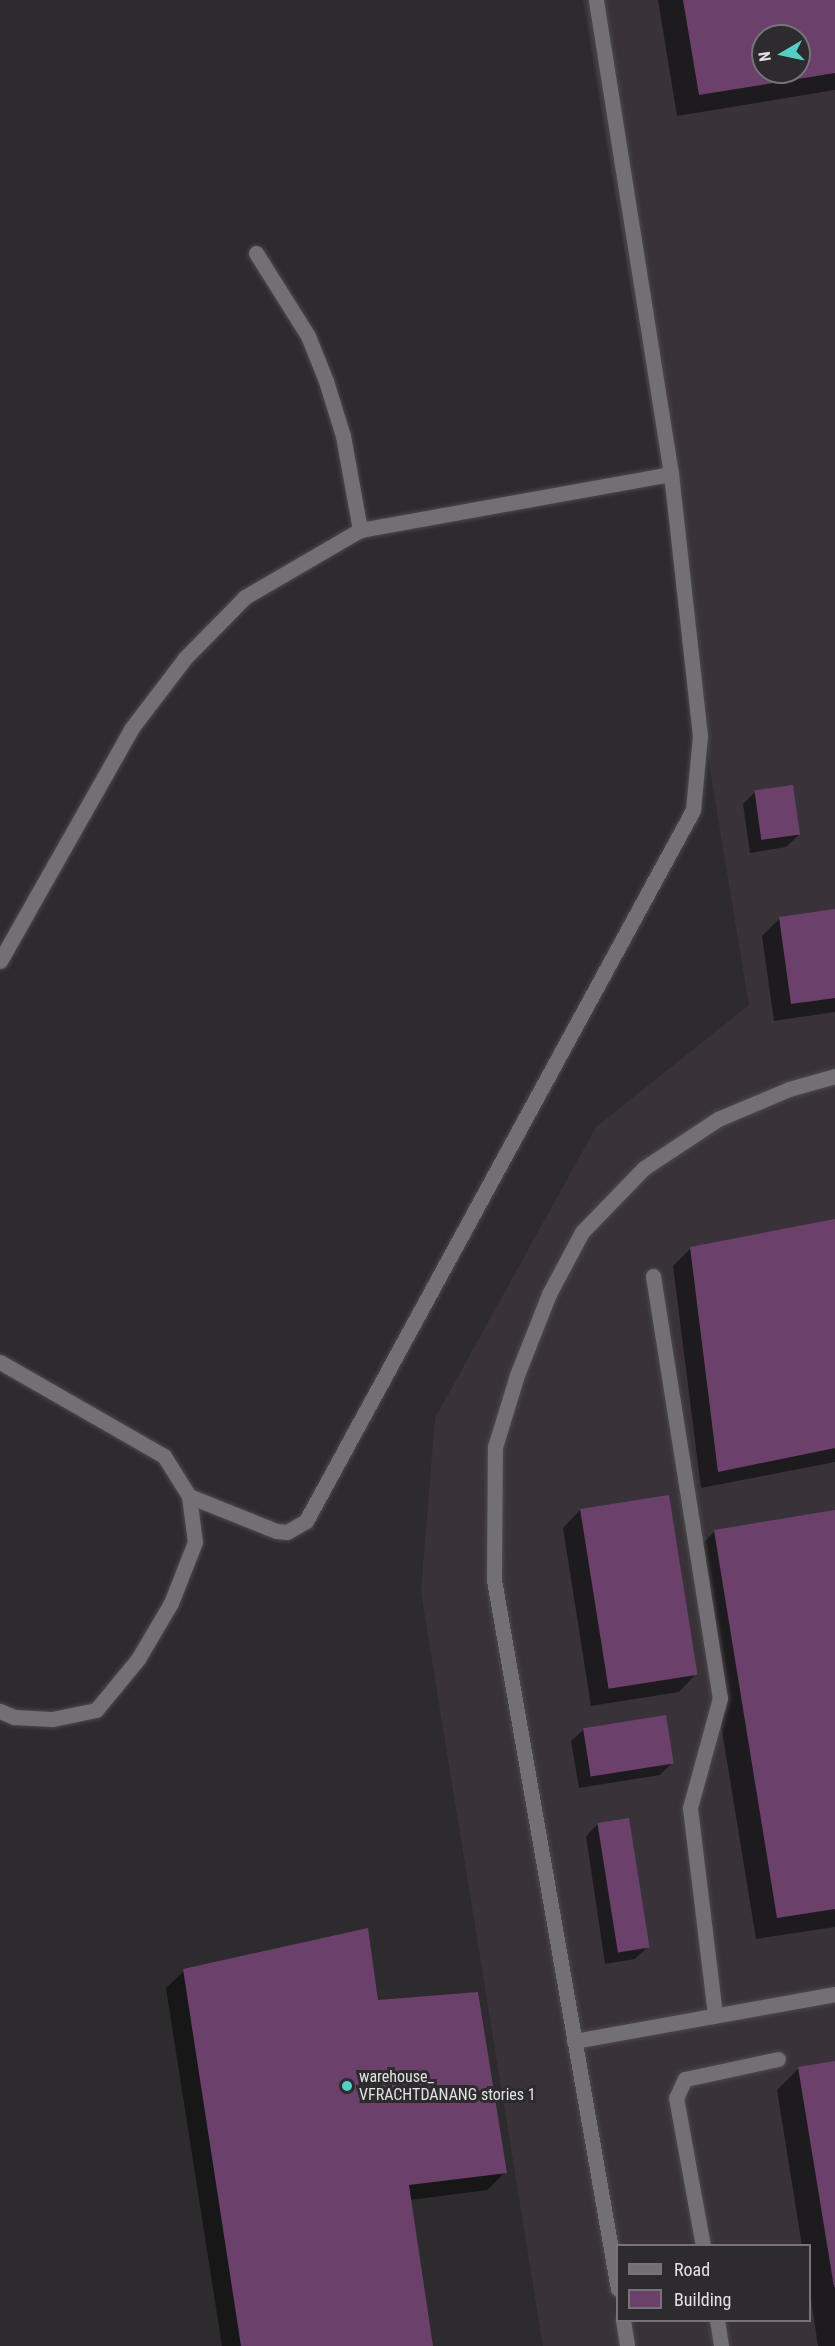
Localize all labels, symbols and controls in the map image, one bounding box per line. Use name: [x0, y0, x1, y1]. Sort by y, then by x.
north arrow: [751, 24, 811, 84]
text: N: [755, 50, 775, 63]
place label: warehouse_ VFRACHTDANANG stories 1: [359, 2067, 536, 2105]
marker: warehouse_ VFRACHTDANANG stories 1: [340, 2079, 354, 2093]
legend: [616, 2244, 811, 2322]
text: Road: [674, 2259, 710, 2280]
text: Building: [674, 2289, 731, 2310]

